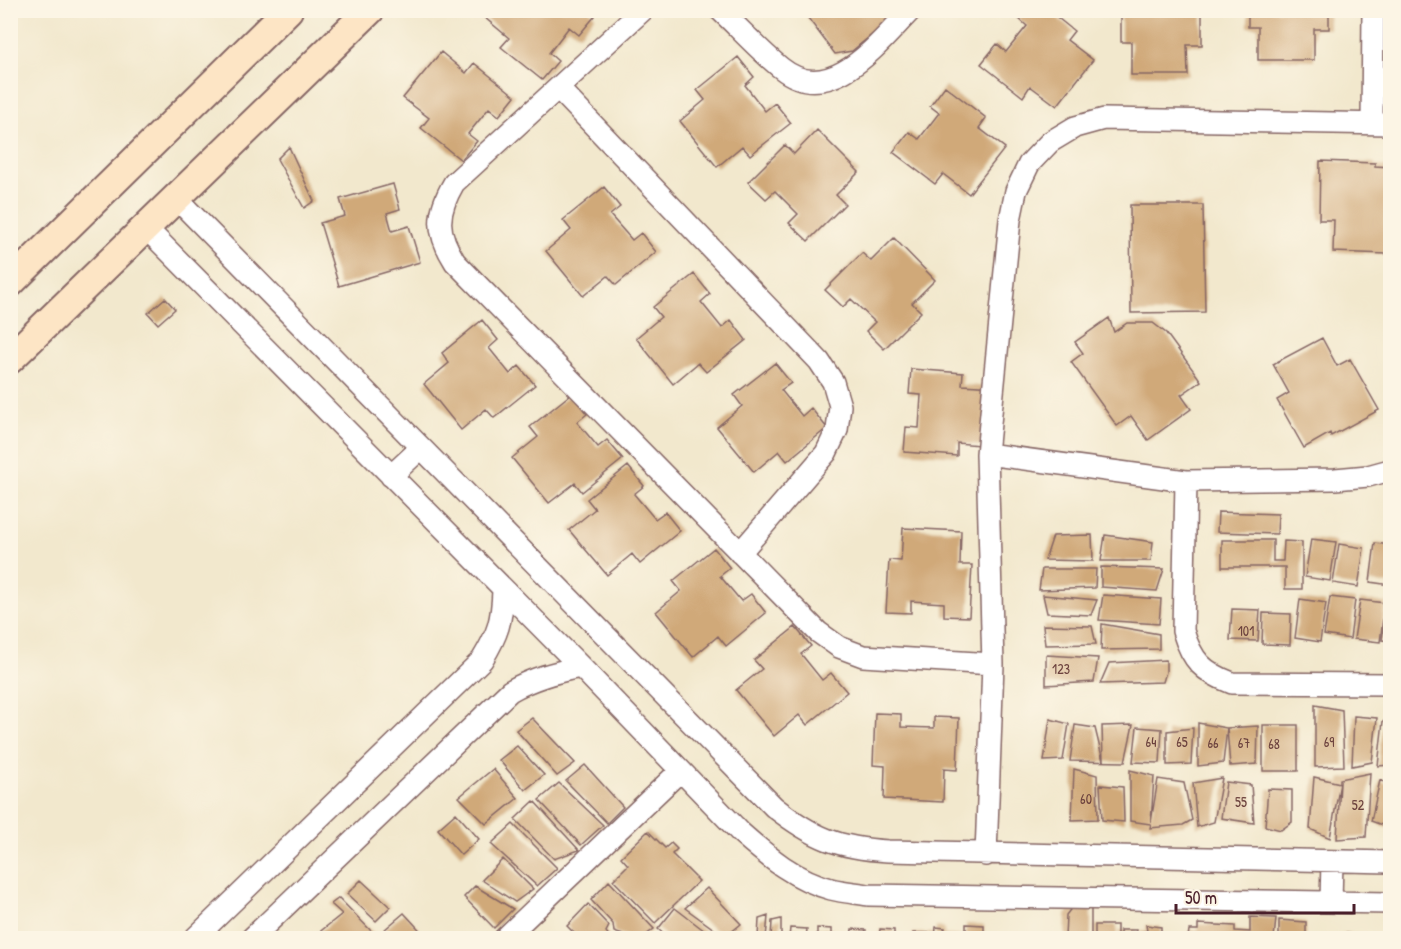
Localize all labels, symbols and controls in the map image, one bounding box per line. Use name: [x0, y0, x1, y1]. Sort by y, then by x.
house number: 101: [1238, 621, 1254, 640]
house number: 123: [1052, 659, 1070, 678]
house number: 64: [1146, 732, 1156, 751]
house number: 65: [1176, 732, 1188, 751]
house number: 69: [1324, 732, 1334, 751]
house number: 66: [1207, 733, 1219, 752]
house number: 67: [1238, 733, 1250, 752]
house number: 68: [1268, 734, 1280, 753]
house number: 60: [1080, 789, 1092, 808]
house number: 55: [1235, 792, 1247, 811]
house number: 52: [1352, 795, 1365, 814]
scale bar: [1176, 877, 1354, 915]
text: 50 m: [1185, 885, 1217, 910]

